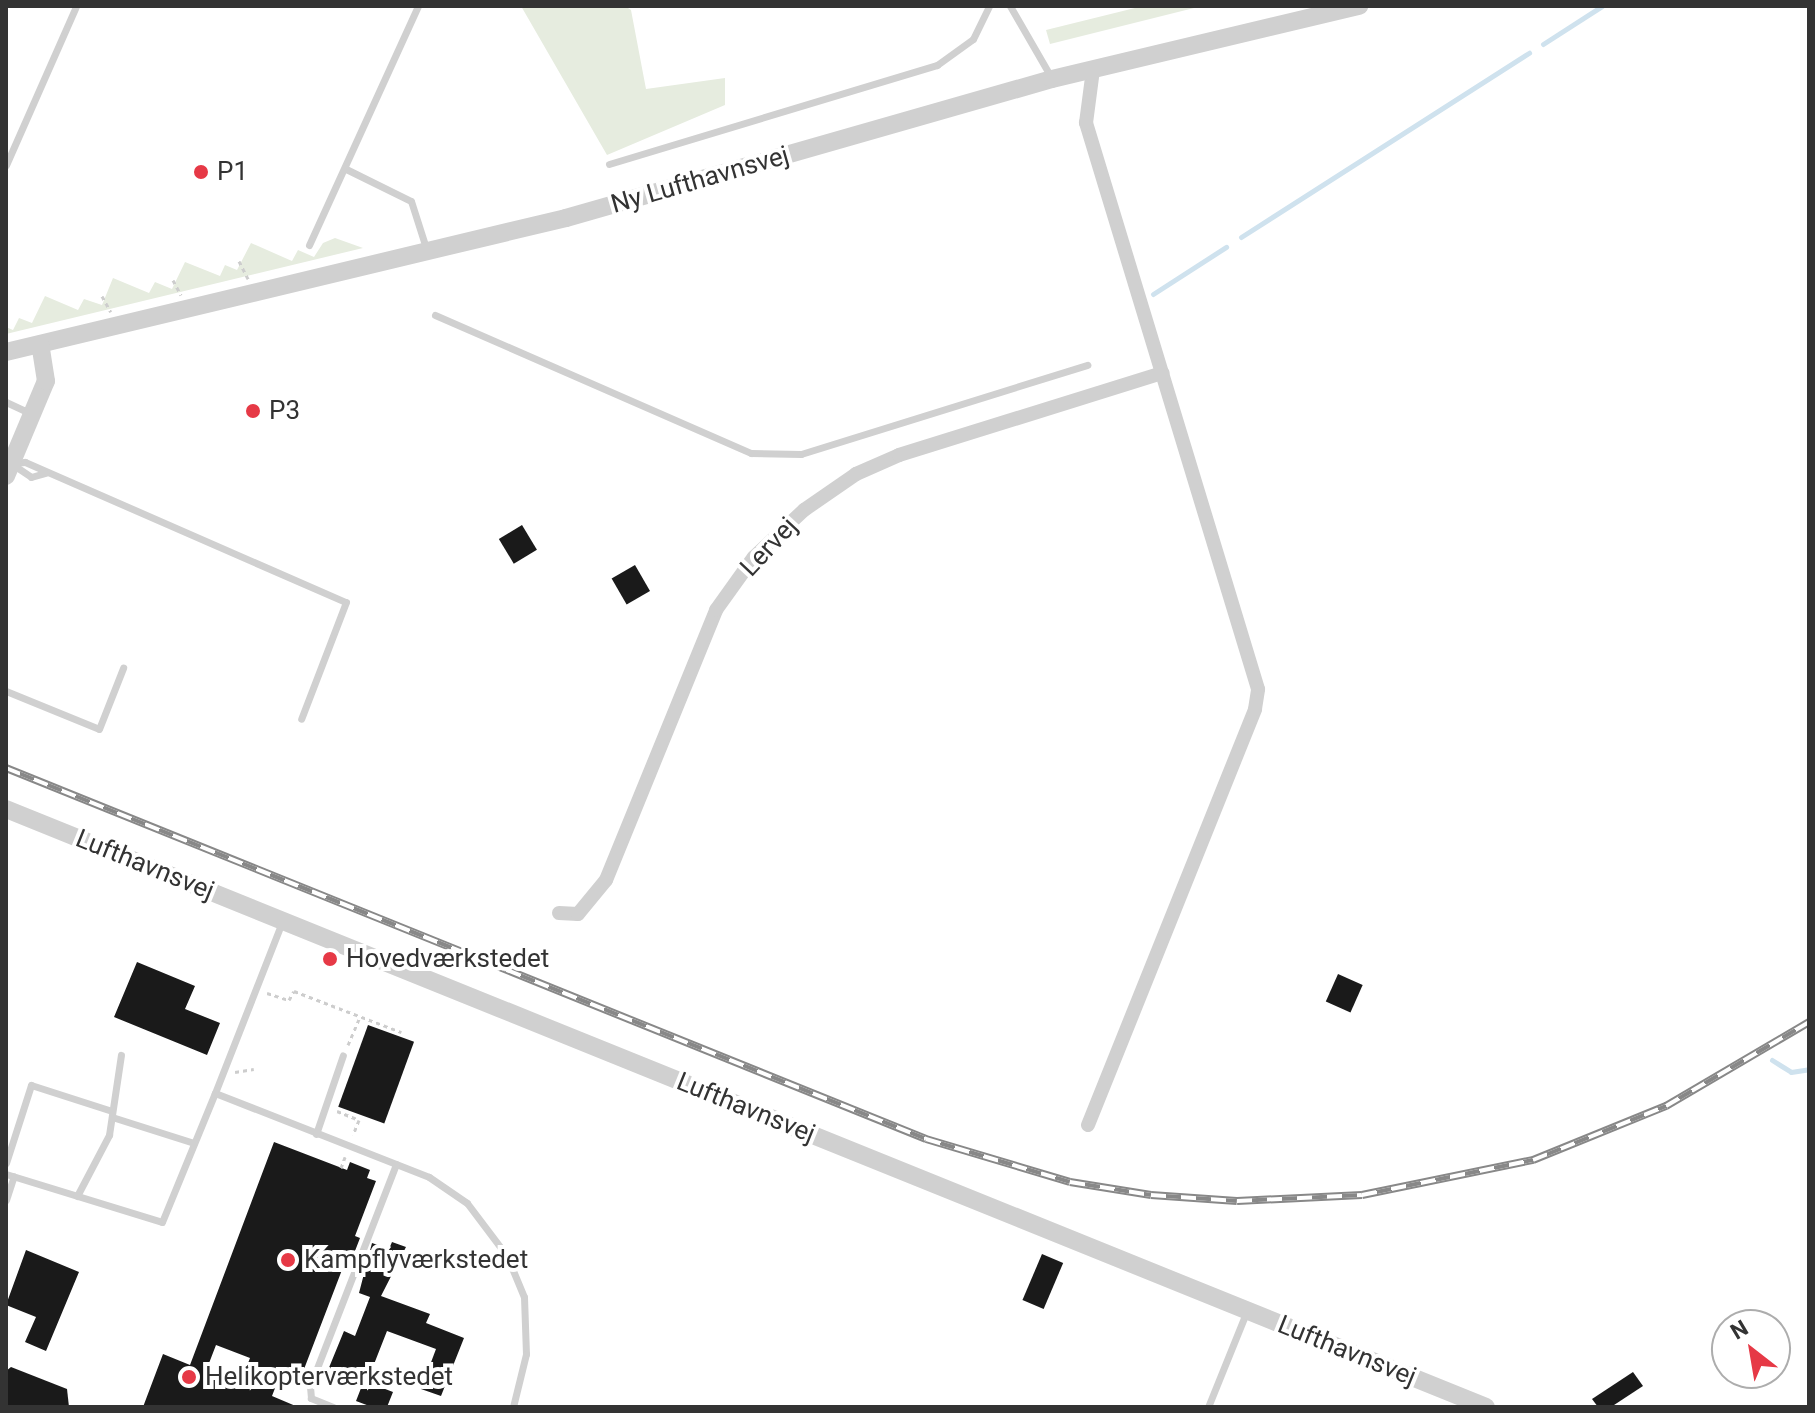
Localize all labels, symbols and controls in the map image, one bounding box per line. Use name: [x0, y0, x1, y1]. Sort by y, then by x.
street label: Ny Lufthavnsvej: [607, 140, 793, 220]
place label: P1: [217, 156, 248, 188]
marker: P1: [192, 163, 210, 181]
place label: P3: [269, 395, 300, 427]
marker: P3: [244, 402, 262, 420]
street label: Lervej: [734, 511, 804, 583]
street label: Lufthavnsvej: [71, 823, 219, 907]
place label: Hovedværkstedet: [346, 943, 549, 975]
marker: Hovedværkstedet: [321, 950, 339, 968]
street label: Lufthavnsvej: [672, 1066, 820, 1150]
place label: Kampflyværkstedet: [304, 1244, 528, 1276]
marker: Kampflyværkstedet: [279, 1251, 297, 1269]
street label: Lufthavnsvej: [1273, 1309, 1421, 1393]
north arrow: [1711, 1309, 1791, 1389]
text: N: [1726, 1315, 1753, 1344]
place label: Helikopterværkstedet: [205, 1361, 453, 1393]
marker: Helikopterværkstedet: [180, 1368, 198, 1386]

